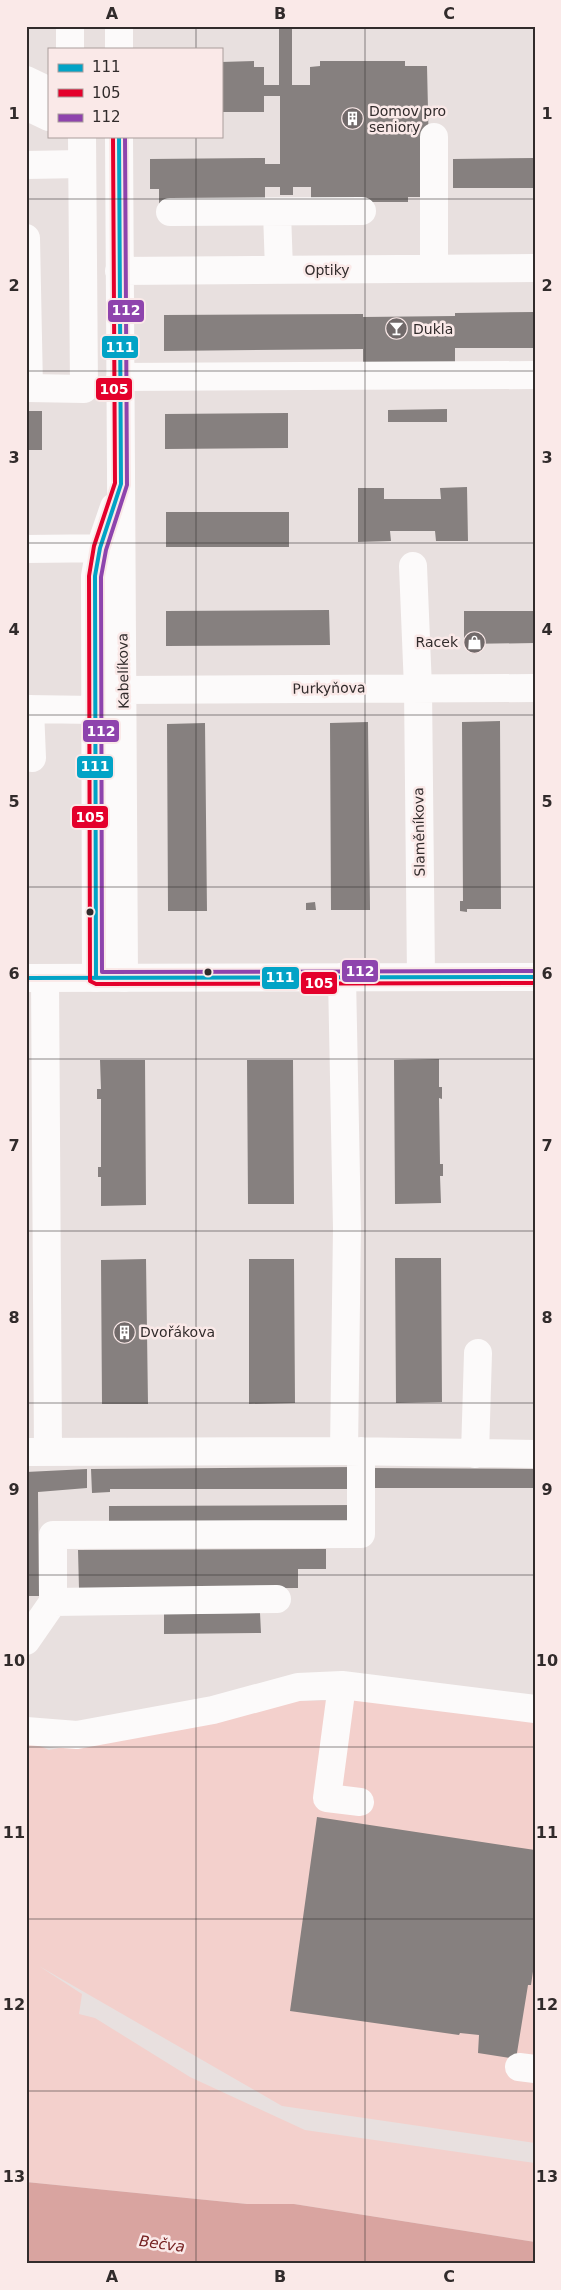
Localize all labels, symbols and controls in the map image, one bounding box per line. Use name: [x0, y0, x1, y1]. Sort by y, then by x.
text: A: [106, 4, 119, 23]
text: B: [274, 4, 286, 23]
text: C: [443, 4, 455, 23]
legend: [48, 48, 222, 138]
text: 111: [92, 58, 121, 76]
text: 105: [92, 84, 121, 102]
place label: Domov pro seniory: [369, 103, 446, 135]
text: 1: [8, 104, 20, 123]
text: 1: [541, 104, 553, 123]
building icon: Domov pro seniory: [341, 107, 365, 131]
text: 112: [92, 108, 121, 126]
street label: Optiky: [304, 262, 350, 278]
text: 2: [8, 276, 20, 295]
text: 2: [541, 276, 553, 295]
line badge: 112: [107, 299, 145, 323]
text: 112: [111, 302, 141, 318]
bar icon: Dukla: [385, 317, 409, 341]
place label: Dukla: [413, 321, 453, 337]
line badge: 111: [101, 335, 139, 359]
text: 111: [105, 339, 135, 355]
line badge: 105: [95, 377, 133, 401]
text: 105: [99, 381, 129, 397]
text: 3: [8, 448, 20, 467]
text: 3: [541, 448, 553, 467]
text: 4: [8, 620, 20, 639]
text: 4: [541, 620, 553, 639]
shop icon: Racek: [462, 630, 486, 654]
street label: Kabelíkova: [114, 633, 132, 709]
place label: Racek: [416, 634, 459, 650]
street label: Purkyňova: [292, 679, 366, 697]
line badge: 112: [82, 719, 120, 743]
text: 112: [86, 723, 116, 739]
line badge: 111: [76, 755, 114, 779]
text: 111: [80, 758, 110, 774]
street label: Slaměníkova: [410, 787, 428, 877]
text: 5: [8, 792, 20, 811]
text: 5: [541, 792, 553, 811]
line badge: 105: [71, 805, 109, 829]
text: 105: [75, 809, 105, 825]
unlabelled marker: [85, 907, 95, 917]
line badge: 112: [341, 959, 379, 983]
text: 112: [345, 963, 375, 979]
text: 6: [8, 964, 20, 983]
text: 6: [541, 964, 553, 983]
line badge: 111: [261, 966, 300, 990]
unlabelled marker: [203, 967, 213, 977]
text: 111: [265, 969, 295, 985]
line badge: 105: [300, 971, 338, 995]
text: 105: [304, 975, 334, 991]
text: 7: [8, 1136, 20, 1155]
text: 7: [541, 1136, 553, 1155]
text: 8: [8, 1308, 20, 1327]
text: 8: [541, 1308, 553, 1327]
building icon: Dvořákova: [112, 1320, 136, 1344]
place label: Dvořákova: [140, 1324, 215, 1340]
text: 9: [8, 1480, 20, 1499]
text: 9: [541, 1480, 553, 1499]
text: 10: [3, 1651, 25, 1670]
text: 10: [536, 1651, 558, 1670]
text: 11: [3, 1823, 25, 1842]
text: 11: [536, 1823, 558, 1842]
text: 12: [3, 1995, 25, 2014]
text: 12: [536, 1995, 558, 2014]
text: 13: [3, 2167, 25, 2186]
text: 13: [536, 2167, 558, 2186]
water label: Bečva: [138, 2232, 186, 2256]
text: A: [106, 2267, 119, 2286]
text: B: [274, 2267, 286, 2286]
text: C: [443, 2267, 455, 2286]

